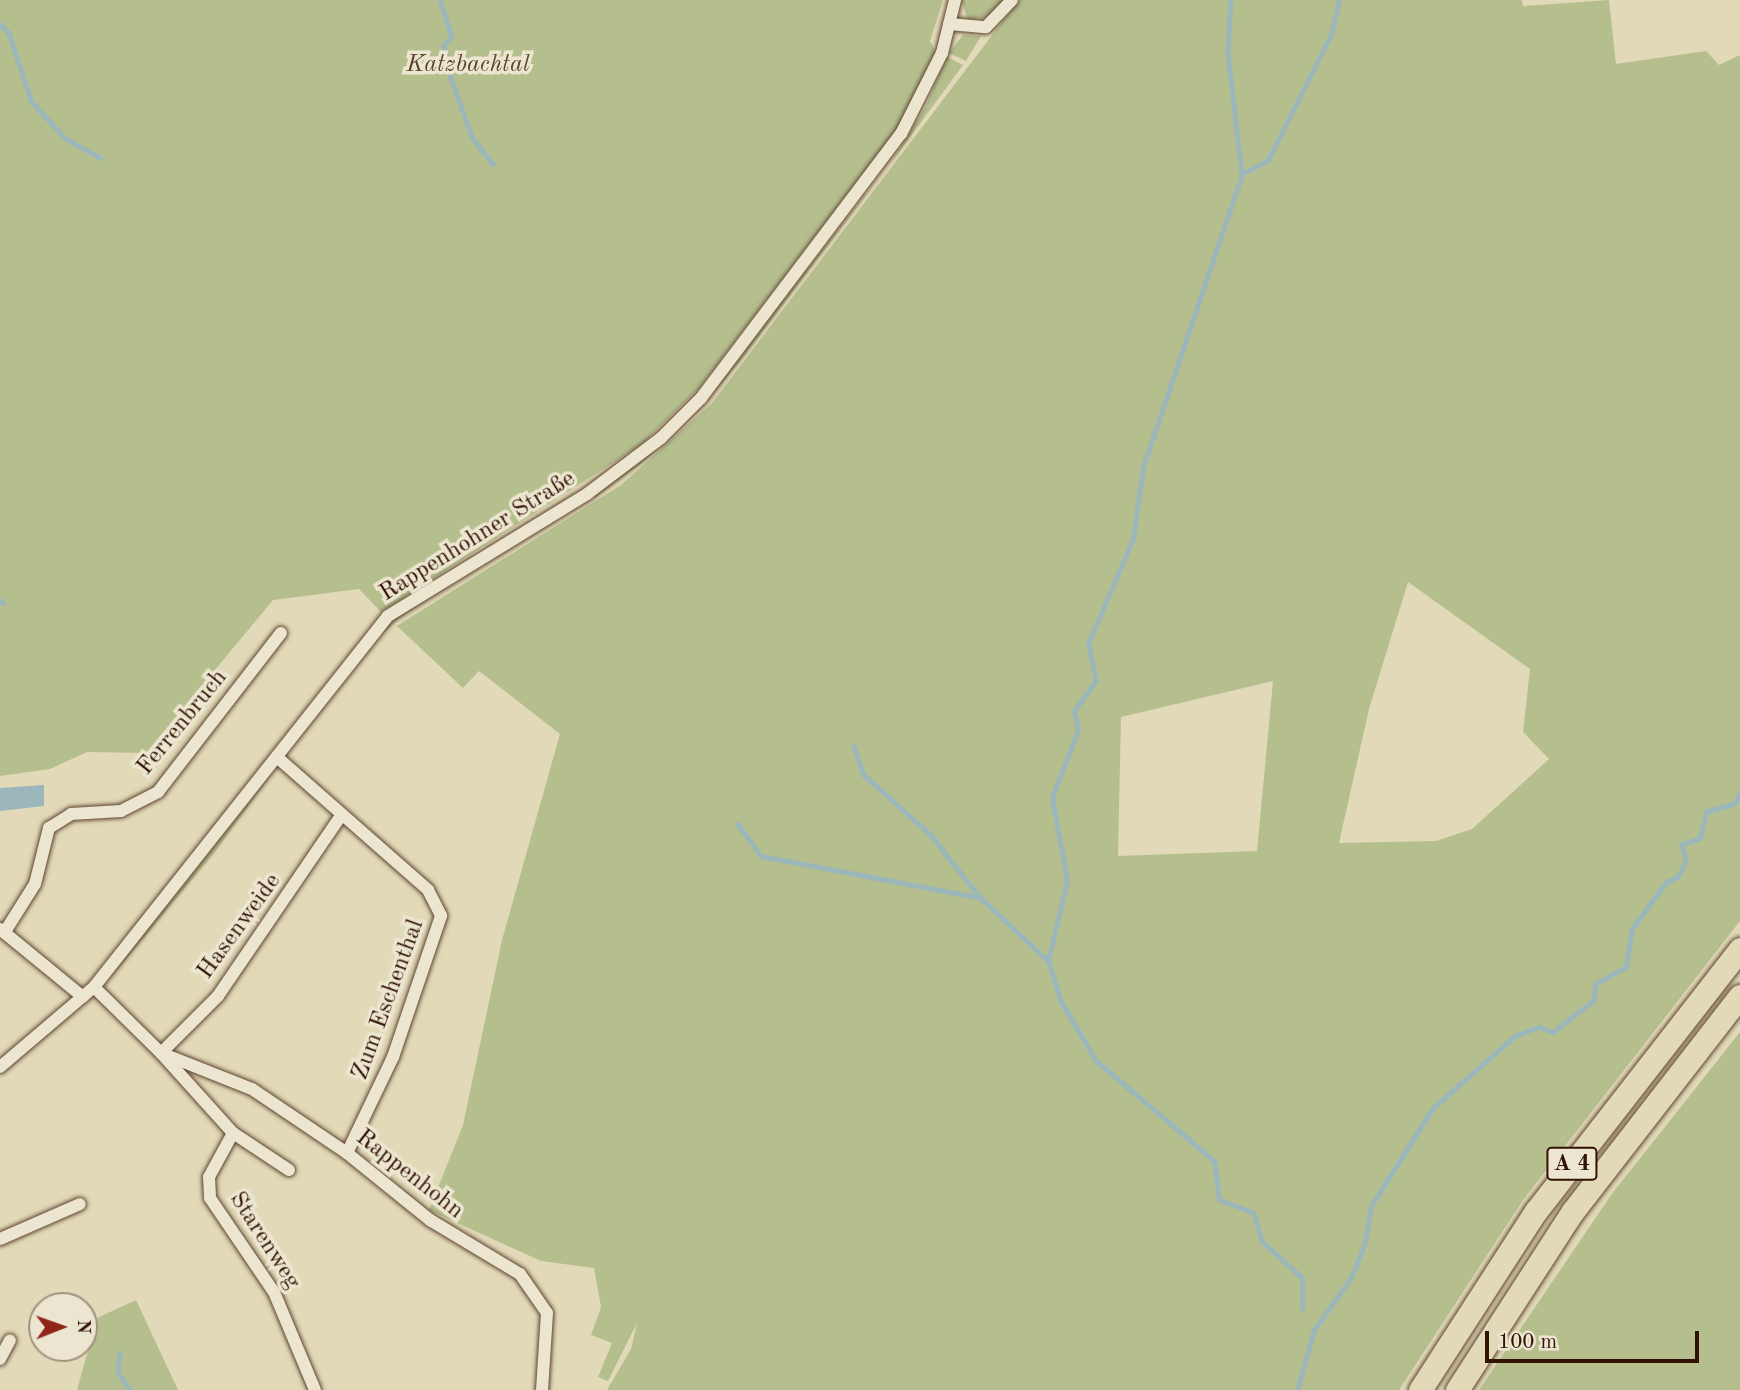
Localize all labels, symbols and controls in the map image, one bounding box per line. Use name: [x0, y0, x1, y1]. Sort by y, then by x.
park label: Katzbachtal: [406, 52, 530, 80]
street label: Rappenhohner Straße: [375, 465, 581, 609]
street label: Ferrenbruch: [132, 664, 234, 782]
street label: Hasenweide: [192, 868, 288, 986]
street label: Zum Eschenthal: [347, 916, 431, 1084]
street label: Rappenhohn: [349, 1124, 469, 1226]
road number: A 4: [1546, 1144, 1598, 1184]
street label: Starenweg: [222, 1187, 306, 1295]
north arrow: [28, 1292, 98, 1362]
scale bar: [1488, 1316, 1702, 1360]
text: N: [73, 1319, 92, 1334]
text: 100 m: [1498, 1332, 1557, 1353]

